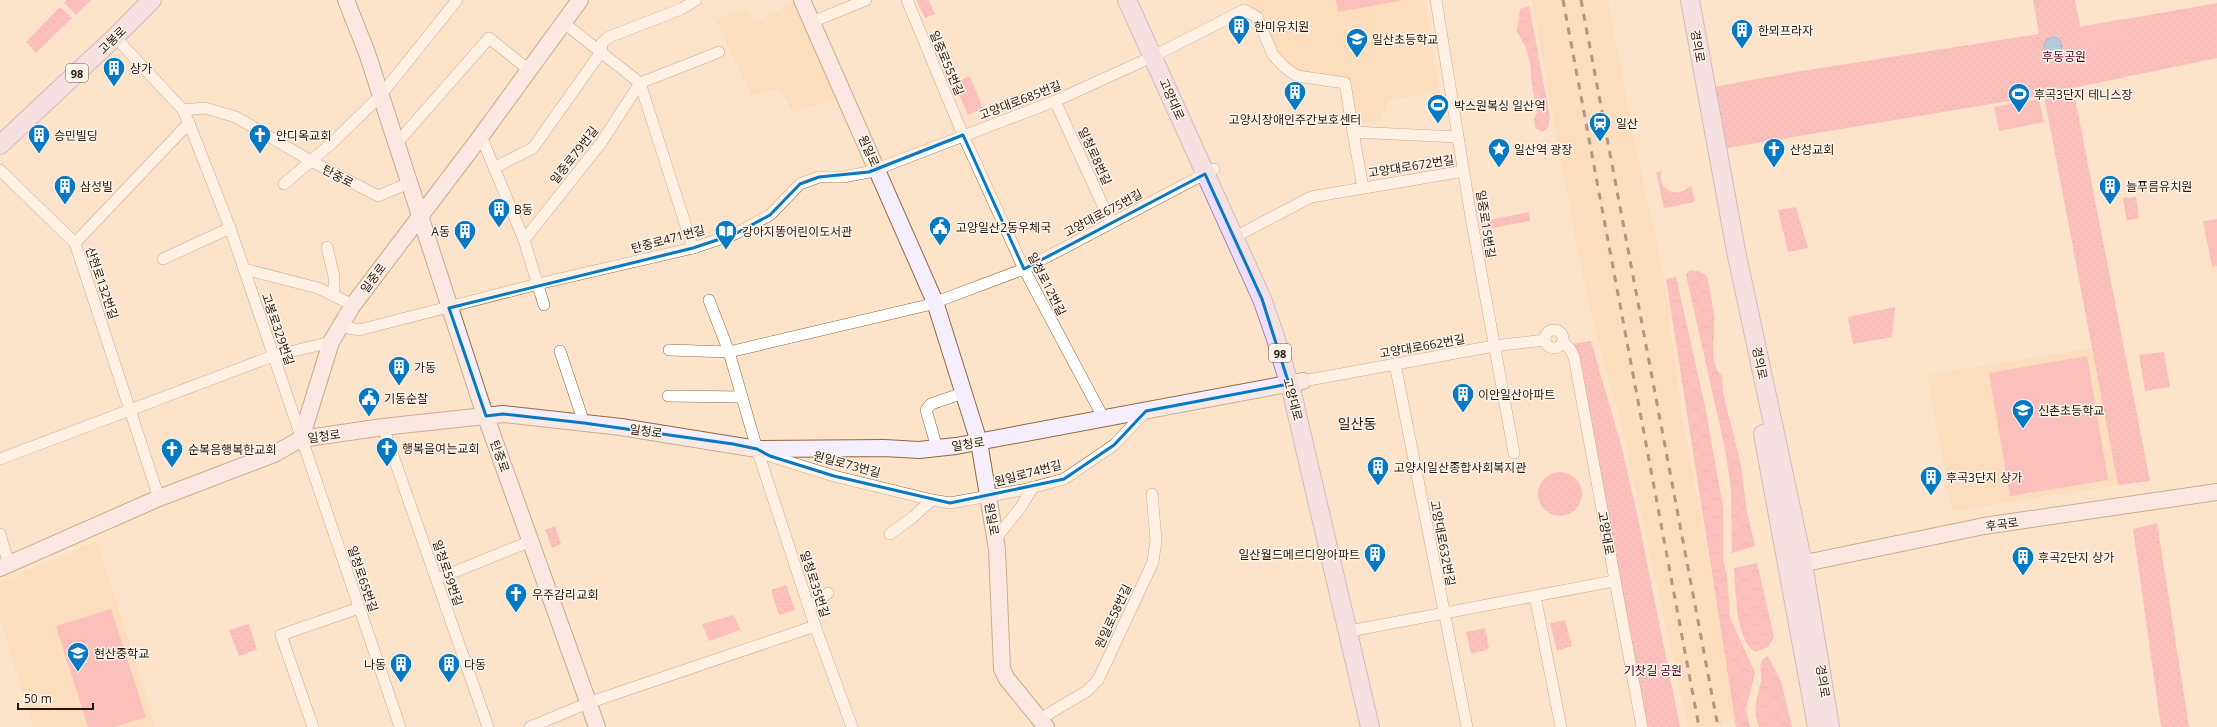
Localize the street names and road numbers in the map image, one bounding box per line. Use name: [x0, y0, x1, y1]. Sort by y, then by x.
street label: 고봉로: [94, 22, 130, 58]
street label: 일중로55번길: [926, 28, 968, 98]
street label: 경의로: [1687, 28, 1709, 64]
road number: 98: [66, 64, 88, 82]
street label: 고양대로: [1155, 75, 1189, 123]
street label: 고양대로685번길: [976, 77, 1064, 123]
street label: 일중로79번길: [546, 123, 602, 187]
street label: 일청로8번길: [1074, 124, 1116, 188]
street label: 원일로: [854, 132, 884, 170]
street label: 고양대로672번길: [1367, 151, 1455, 181]
street label: 탄중로: [319, 161, 357, 191]
street label: 고양대로675번길: [1061, 185, 1145, 241]
street label: 일중로15번길: [1472, 189, 1500, 259]
street label: 탄중로471번길: [629, 221, 707, 257]
street label: 산현로132번길: [82, 244, 122, 322]
street label: 일청로12번길: [1024, 249, 1070, 319]
street label: 일중로: [356, 260, 390, 296]
street label: 고봉로329번길: [258, 290, 298, 368]
street label: 고양대로662번길: [1378, 330, 1466, 362]
road number: 98: [1269, 344, 1291, 362]
street label: 경의로: [1748, 345, 1772, 381]
street label: 고양대로: [1279, 375, 1307, 423]
street label: 일청로: [628, 420, 664, 442]
street label: 일청로: [306, 425, 342, 447]
street label: 일청로: [950, 433, 986, 455]
street label: 탄중로: [486, 438, 514, 474]
street label: 원일로73번길: [812, 447, 882, 481]
street label: 원일로74번길: [993, 456, 1063, 490]
street label: 고양대로632번길: [1426, 499, 1460, 587]
street label: 원일로: [981, 501, 1003, 537]
street label: 고양대로: [1594, 510, 1618, 556]
street label: 후곡로: [1984, 513, 2020, 535]
street label: 일청로59번길: [429, 538, 467, 608]
street label: 일청로65번길: [344, 544, 382, 614]
street label: 일청로35번길: [796, 549, 834, 619]
street label: 원일로58번길: [1091, 581, 1135, 651]
street label: 경의로: [1812, 663, 1834, 699]

